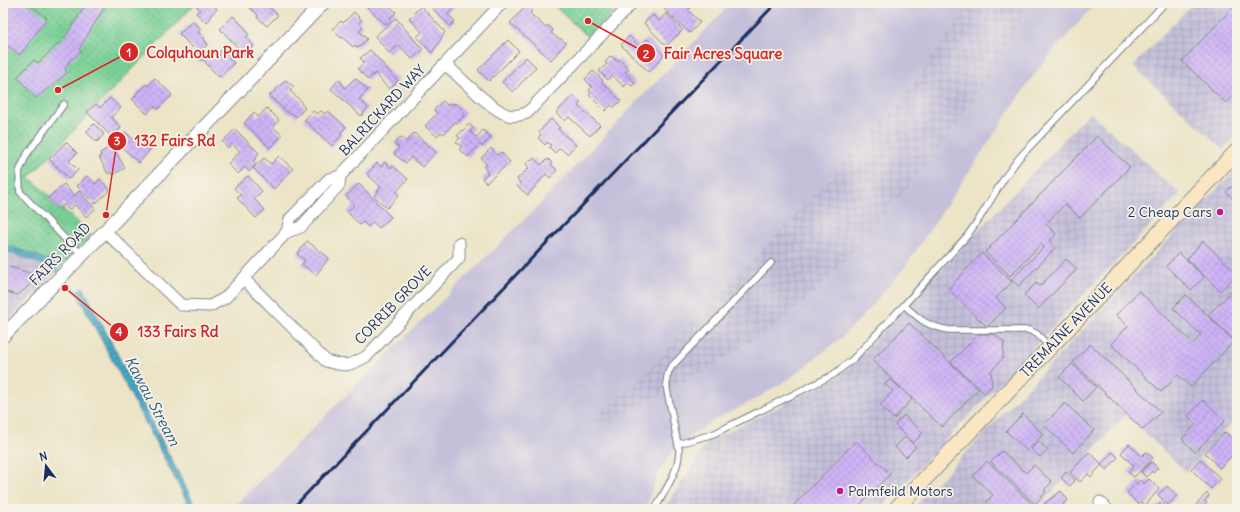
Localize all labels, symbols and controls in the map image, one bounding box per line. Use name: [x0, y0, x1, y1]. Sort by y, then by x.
callout: Colquhoun Park: [119, 39, 262, 66]
callout: Fair Acres Square: [636, 40, 790, 67]
text: Colquhoun Park: [146, 43, 254, 63]
text: Fair Acres Square: [664, 44, 782, 64]
text: 1: [127, 45, 131, 60]
text: 2: [643, 46, 650, 61]
street label: BALRICKARD WAY: [335, 60, 429, 159]
callout: 132 Fairs Rd: [107, 128, 223, 155]
text: 132 Fairs Rd: [135, 131, 216, 150]
text: 3: [114, 133, 121, 148]
place label: 2 Cheap Cars: [1128, 203, 1212, 221]
marker: 2 Cheap Cars: [1215, 207, 1225, 217]
street label: FAIRS ROAD: [25, 219, 95, 289]
street label: CORRIB GROVE: [351, 262, 435, 348]
street label: TREMAINE AVENUE: [1016, 279, 1116, 381]
callout: 133 Fairs Rd: [109, 319, 226, 346]
text: 133 Fairs Rd: [137, 322, 219, 341]
text: 4: [116, 324, 123, 339]
water label: Kawau Stream: [121, 353, 184, 450]
north arrow: [26, 446, 66, 486]
text: N: [38, 449, 49, 464]
place label: Palmfeild Motors: [848, 482, 953, 500]
marker: Palmfeild Motors: [835, 486, 845, 496]

